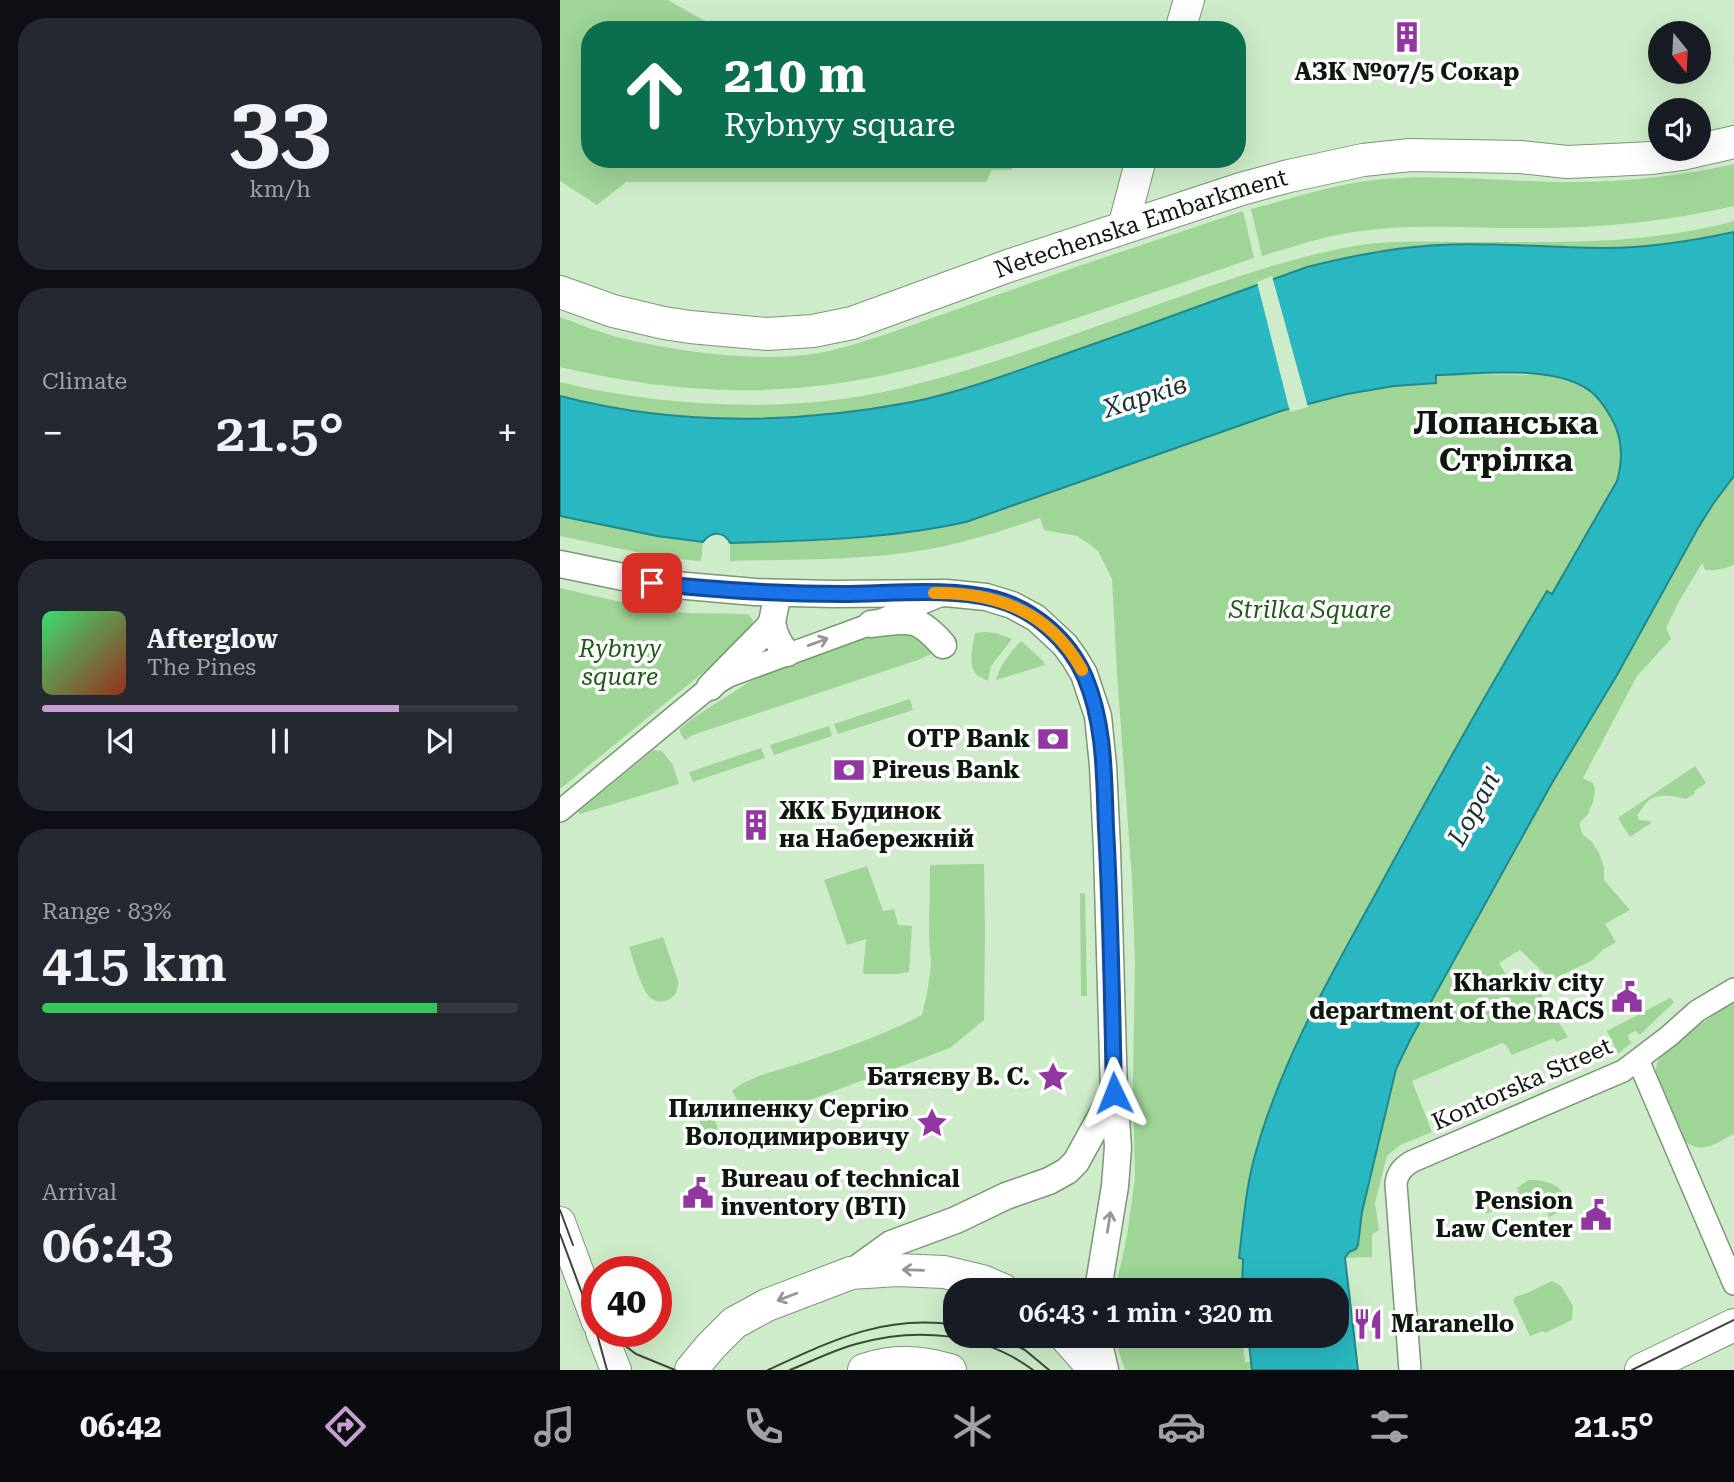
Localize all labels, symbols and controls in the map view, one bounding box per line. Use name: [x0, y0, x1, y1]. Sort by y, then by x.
building icon: АЗК №07/5 Сокар: [1390, 20, 1424, 54]
north arrow: [1648, 21, 1712, 84]
map controls: [1648, 21, 1711, 161]
text: 210 m: [724, 47, 866, 104]
icon: ahead: [609, 49, 700, 140]
place label: АЗК №07/5 Сокар: [1295, 58, 1519, 86]
text: 33: [229, 77, 331, 183]
button: sound: [1648, 98, 1711, 161]
text: Rybnyy square: [724, 106, 955, 144]
street label: Netechenska Embarkment: [990, 163, 1291, 284]
text: km/h: [249, 176, 311, 203]
text: Climate: [42, 368, 127, 395]
water label: Харків: [1097, 368, 1191, 424]
text: 21.5°: [216, 403, 344, 464]
district label: Лопанська Стрілка: [1414, 404, 1598, 479]
text: −: [42, 411, 63, 455]
text: +: [497, 411, 518, 455]
pin: [622, 553, 682, 613]
icon: arrive: [633, 564, 671, 602]
park label: Strilka Square: [1228, 596, 1391, 624]
text: Afterglow: [147, 624, 278, 654]
park label: Rybnyy square: [578, 635, 662, 691]
one-way arrow: [807, 635, 829, 648]
text: The Pines: [147, 654, 256, 681]
icon: previous: [102, 722, 140, 760]
icon: pause: [261, 722, 299, 760]
icon: next: [420, 722, 458, 760]
bank icon: OTP Bank: [1036, 722, 1070, 756]
place label: OTP Bank: [907, 725, 1030, 753]
bank icon: Pireus Bank: [832, 753, 866, 787]
place label: Pireus Bank: [872, 756, 1020, 784]
water label: Lopan': [1441, 761, 1509, 851]
place label: ЖК Будинок на Набережній: [779, 797, 974, 853]
building icon: ЖК Будинок на Набережній: [739, 808, 773, 842]
text: Range · 83%: [42, 898, 171, 925]
text: 415 km: [42, 933, 227, 994]
place label: Kharkiv city department of the RACS: [1309, 969, 1605, 1025]
public building icon: Kharkiv city department of the RACS: [1610, 980, 1644, 1014]
street label: Kontorska Street: [1428, 1032, 1616, 1136]
position arrow: [1077, 1056, 1151, 1130]
place icon: Батяєву В. С.: [1036, 1060, 1070, 1094]
place label: Батяєву В. С.: [867, 1063, 1030, 1091]
place label: Пилипенку Сергію Володимировичу: [668, 1095, 909, 1151]
place icon: Пилипенку Сергію Володимировичу: [915, 1106, 949, 1140]
place label: Bureau of technical inventory (BTI): [721, 1165, 960, 1221]
public building icon: Bureau of technical inventory (BTI): [681, 1176, 715, 1210]
text: Arrival: [42, 1179, 117, 1206]
place label: Pension Law Center: [1435, 1187, 1573, 1243]
public building icon: Pension Law Center: [1579, 1198, 1613, 1232]
one-way arrow: [1103, 1212, 1116, 1234]
text: 06:43: [42, 1214, 174, 1275]
speed limit sign: 40: [581, 1256, 672, 1347]
one-way arrow: [902, 1264, 925, 1277]
one-way arrow: [777, 1292, 799, 1304]
text: 06:43 · 1 min · 320 m: [1019, 1298, 1273, 1328]
restaurant icon: Maranello: [1351, 1307, 1385, 1341]
place label: Maranello: [1391, 1310, 1514, 1338]
icon: directions: [321, 1402, 370, 1451]
icon: music: [530, 1402, 579, 1451]
icon: phone: [739, 1402, 788, 1451]
icon: climate: [948, 1402, 997, 1451]
icon: car: [1157, 1402, 1206, 1451]
icon: filters: [1365, 1402, 1414, 1451]
text: 06:42: [80, 1407, 162, 1445]
text: 21.5°: [1574, 1407, 1654, 1445]

